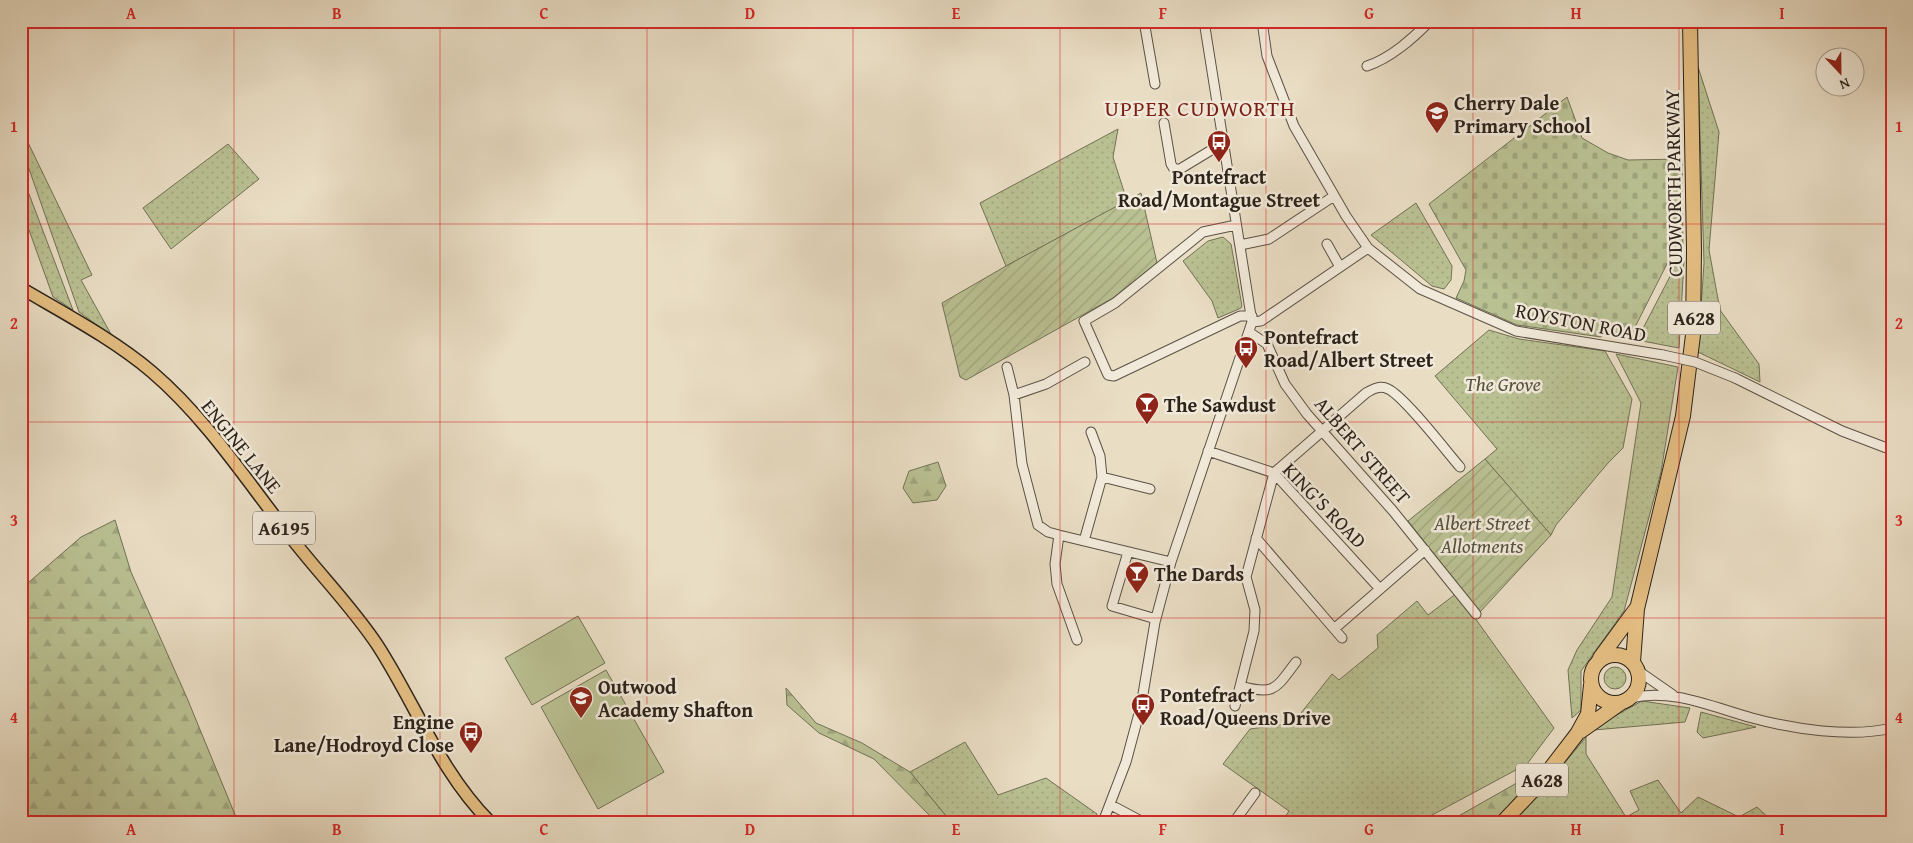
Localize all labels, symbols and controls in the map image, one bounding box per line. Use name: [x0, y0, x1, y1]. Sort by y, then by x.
text: A: [126, 1, 137, 25]
text: B: [332, 1, 342, 25]
text: C: [539, 1, 549, 25]
text: D: [745, 1, 755, 25]
text: E: [952, 1, 961, 25]
text: F: [1159, 1, 1167, 25]
text: G: [1364, 1, 1374, 25]
text: H: [1570, 1, 1582, 25]
text: I: [1779, 1, 1785, 25]
north arrow: [1816, 48, 1866, 98]
text: N: [1836, 73, 1853, 95]
place label: Cherry Dale Primary School: [1454, 88, 1591, 140]
street label: CUDWORTH PARKWAY: [1657, 89, 1689, 277]
district label: UPPER CUDWORTH: [1104, 92, 1296, 124]
school or university icon: Cherry Dale Primary School: [1424, 100, 1450, 134]
text: 1: [10, 114, 18, 138]
text: 1: [1895, 114, 1903, 138]
bus stop icon: Pontefract Road/Montague Street: [1206, 129, 1232, 163]
place label: Pontefract Road/Montague Street: [1118, 162, 1321, 214]
street label: ROYSTON ROAD: [1513, 295, 1649, 349]
road number: A628: [1668, 302, 1720, 334]
text: 2: [10, 311, 18, 335]
text: 2: [1895, 311, 1903, 335]
place label: Pontefract Road/Albert Street: [1264, 322, 1434, 374]
bus stop icon: Pontefract Road/Albert Street: [1233, 335, 1259, 369]
park label: The Grove: [1465, 369, 1541, 398]
place label: The Sawdust: [1164, 390, 1276, 419]
street label: ALBERT STREET: [1308, 390, 1418, 510]
bar icon: The Sawdust: [1134, 391, 1160, 425]
street label: ENGINE LANE: [195, 393, 289, 499]
street label: KING'S ROAD: [1277, 456, 1373, 554]
text: 3: [10, 508, 18, 532]
park label: Albert Street Allotments: [1433, 508, 1531, 560]
text: 3: [1895, 508, 1903, 532]
road number: A6195: [253, 512, 315, 544]
place label: The Dards: [1154, 559, 1244, 588]
bar icon: The Dards: [1124, 560, 1150, 594]
place label: Outwood Academy Shafton: [598, 672, 753, 724]
place label: Pontefract Road/Queens Drive: [1160, 680, 1331, 732]
school or university icon: Outwood Academy Shafton: [568, 685, 594, 719]
bus stop icon: Pontefract Road/Queens Drive: [1130, 692, 1156, 726]
text: 4: [10, 705, 18, 729]
text: 4: [1895, 705, 1903, 729]
place label: Engine Lane/Hodroyd Close: [274, 707, 454, 759]
bus stop icon: Engine Lane/Hodroyd Close: [458, 720, 484, 754]
road number: A628: [1516, 764, 1568, 796]
text: A: [126, 817, 137, 841]
text: B: [332, 817, 342, 841]
text: C: [539, 817, 549, 841]
text: D: [745, 817, 755, 841]
text: E: [952, 817, 961, 841]
text: F: [1159, 817, 1167, 841]
text: G: [1364, 817, 1374, 841]
text: H: [1570, 817, 1582, 841]
text: I: [1779, 817, 1785, 841]

